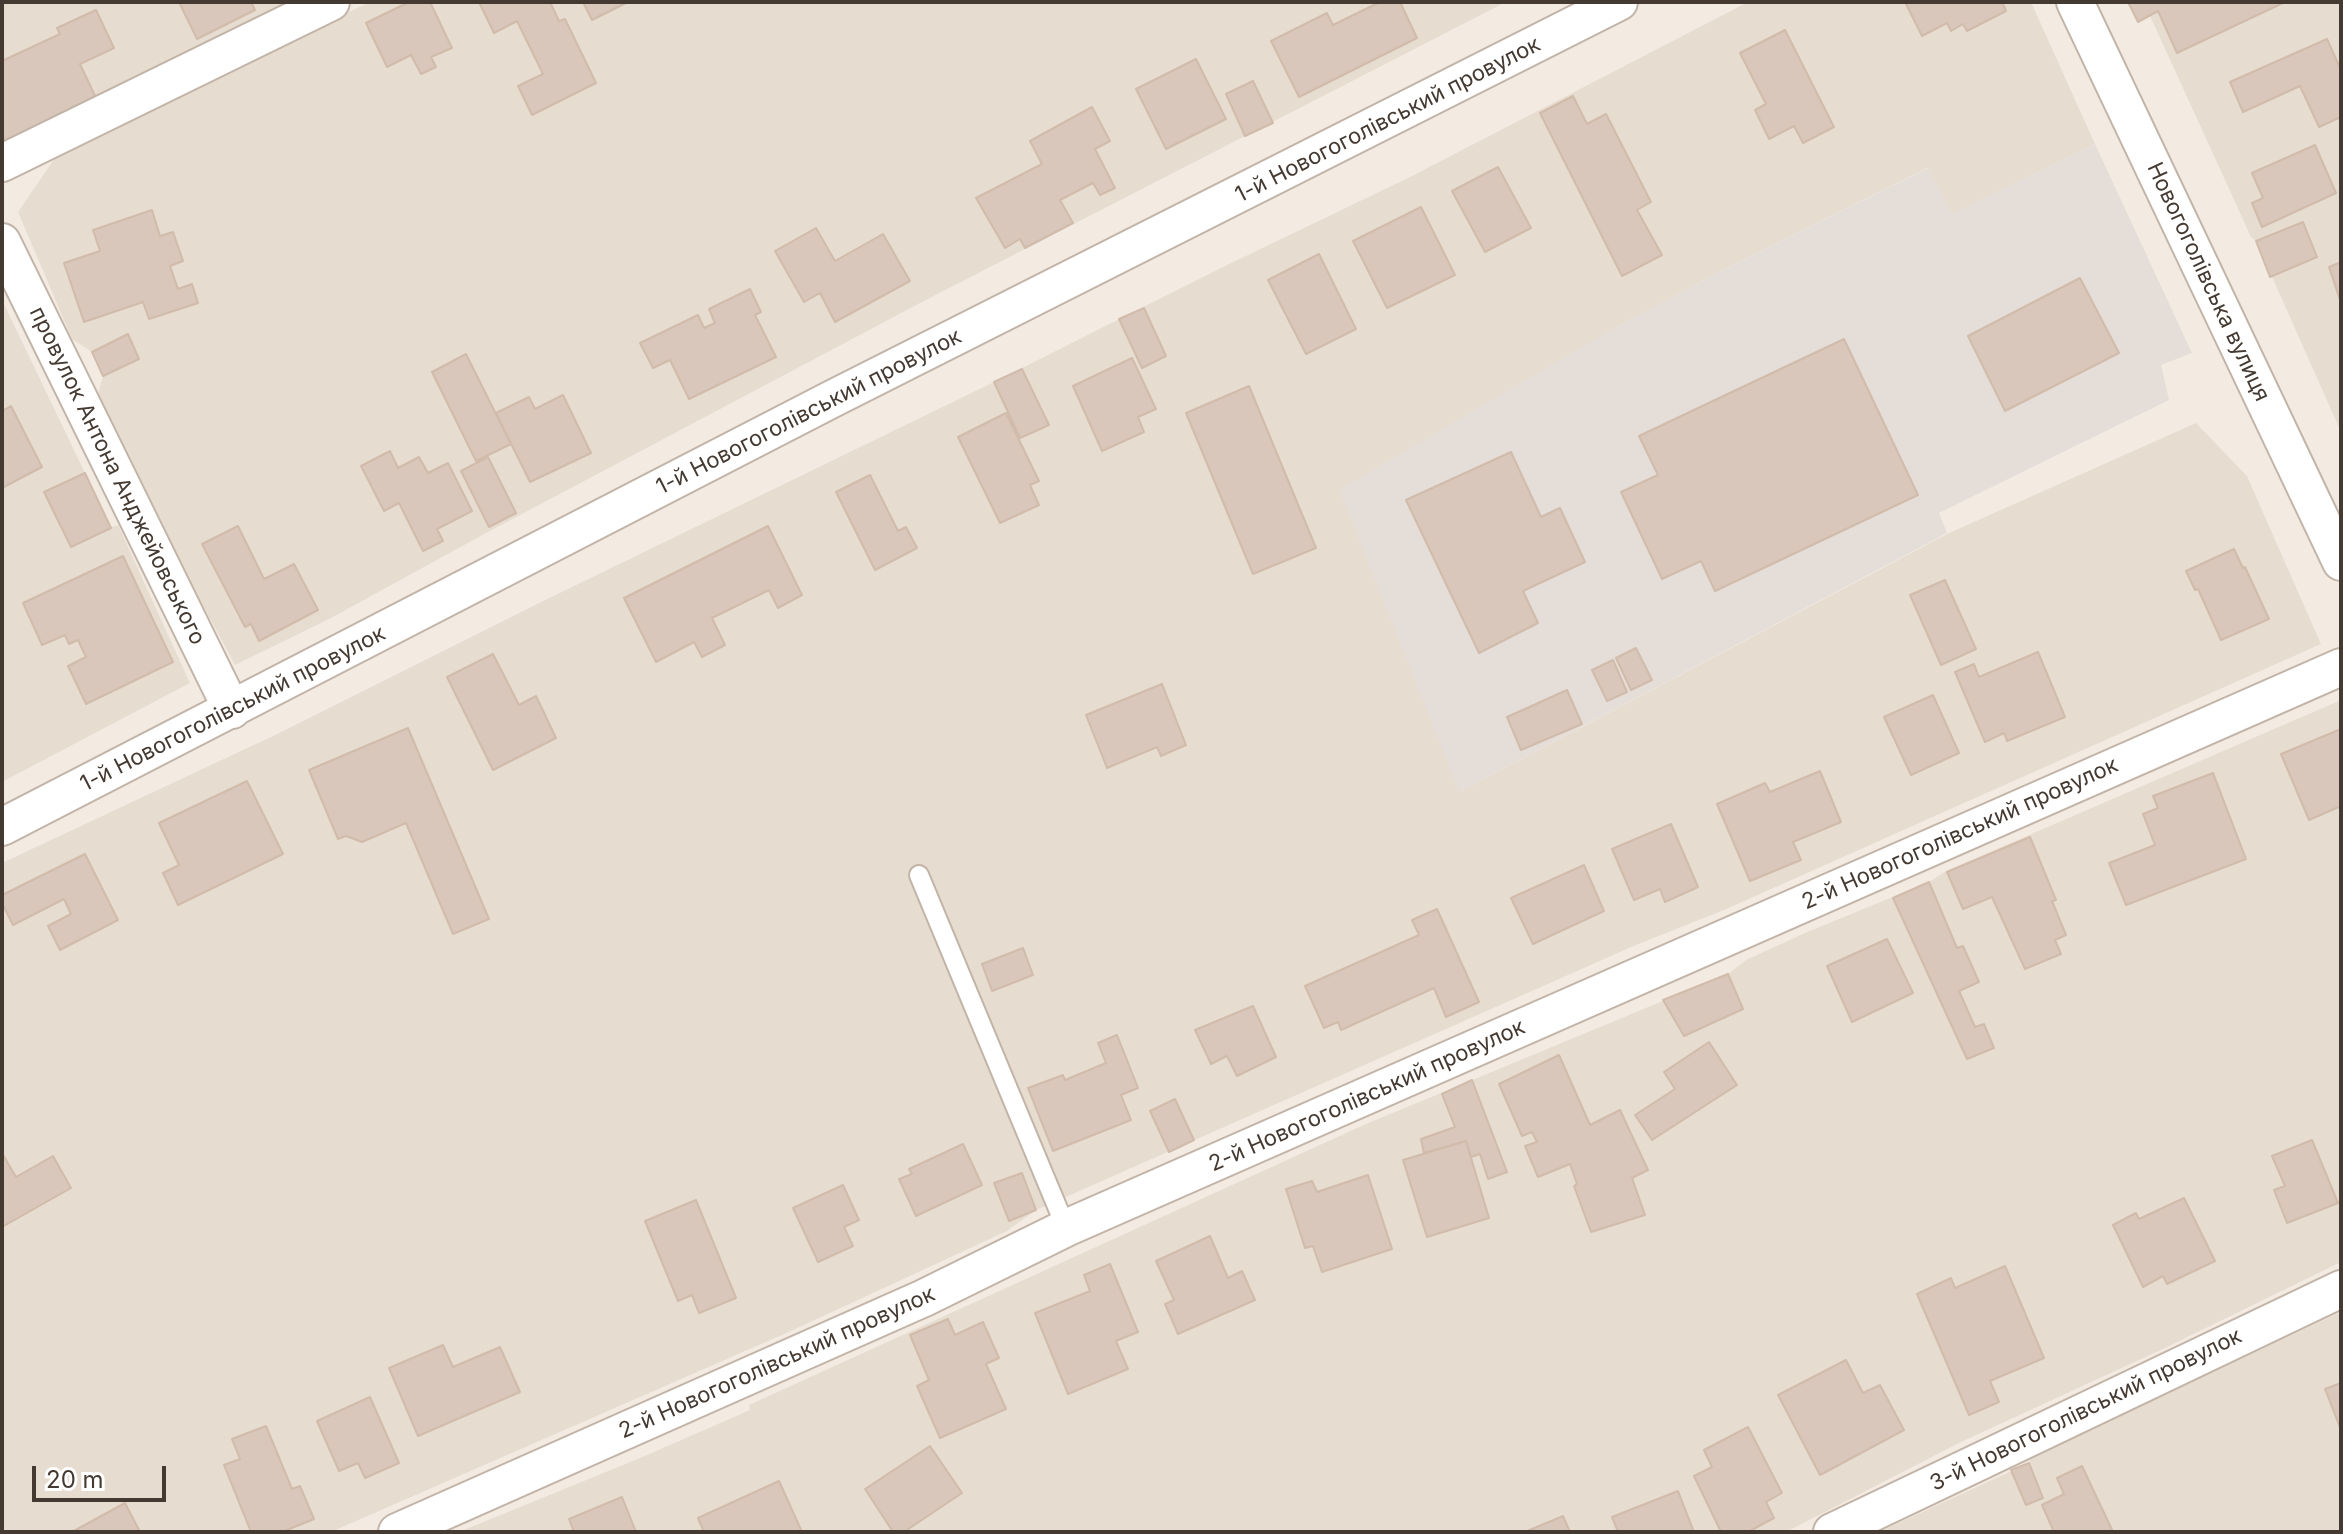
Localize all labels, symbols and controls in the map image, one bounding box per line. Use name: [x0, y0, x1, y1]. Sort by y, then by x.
street label: 1-й Новогоголівський провулок: [1231, 31, 1545, 209]
street label: Новогоголівська вулиця: [2141, 158, 2275, 406]
street label: провулок Антона Анджейовського: [23, 303, 211, 649]
street label: 1-й Новогоголівський провулок: [652, 323, 966, 501]
street label: 1-й Новогоголівський провулок: [76, 620, 390, 798]
street label: 2-й Новогоголівський провулок: [1798, 752, 2122, 916]
street label: 2-й Новогоголівський провулок: [1205, 1014, 1529, 1178]
street label: 2-й Новогоголівський провулок: [615, 1281, 939, 1445]
street label: 3-й Новогоголівський провулок: [1926, 1323, 2246, 1497]
scale bar: [36, 1450, 170, 1500]
text: 20 m: [46, 1465, 104, 1494]

